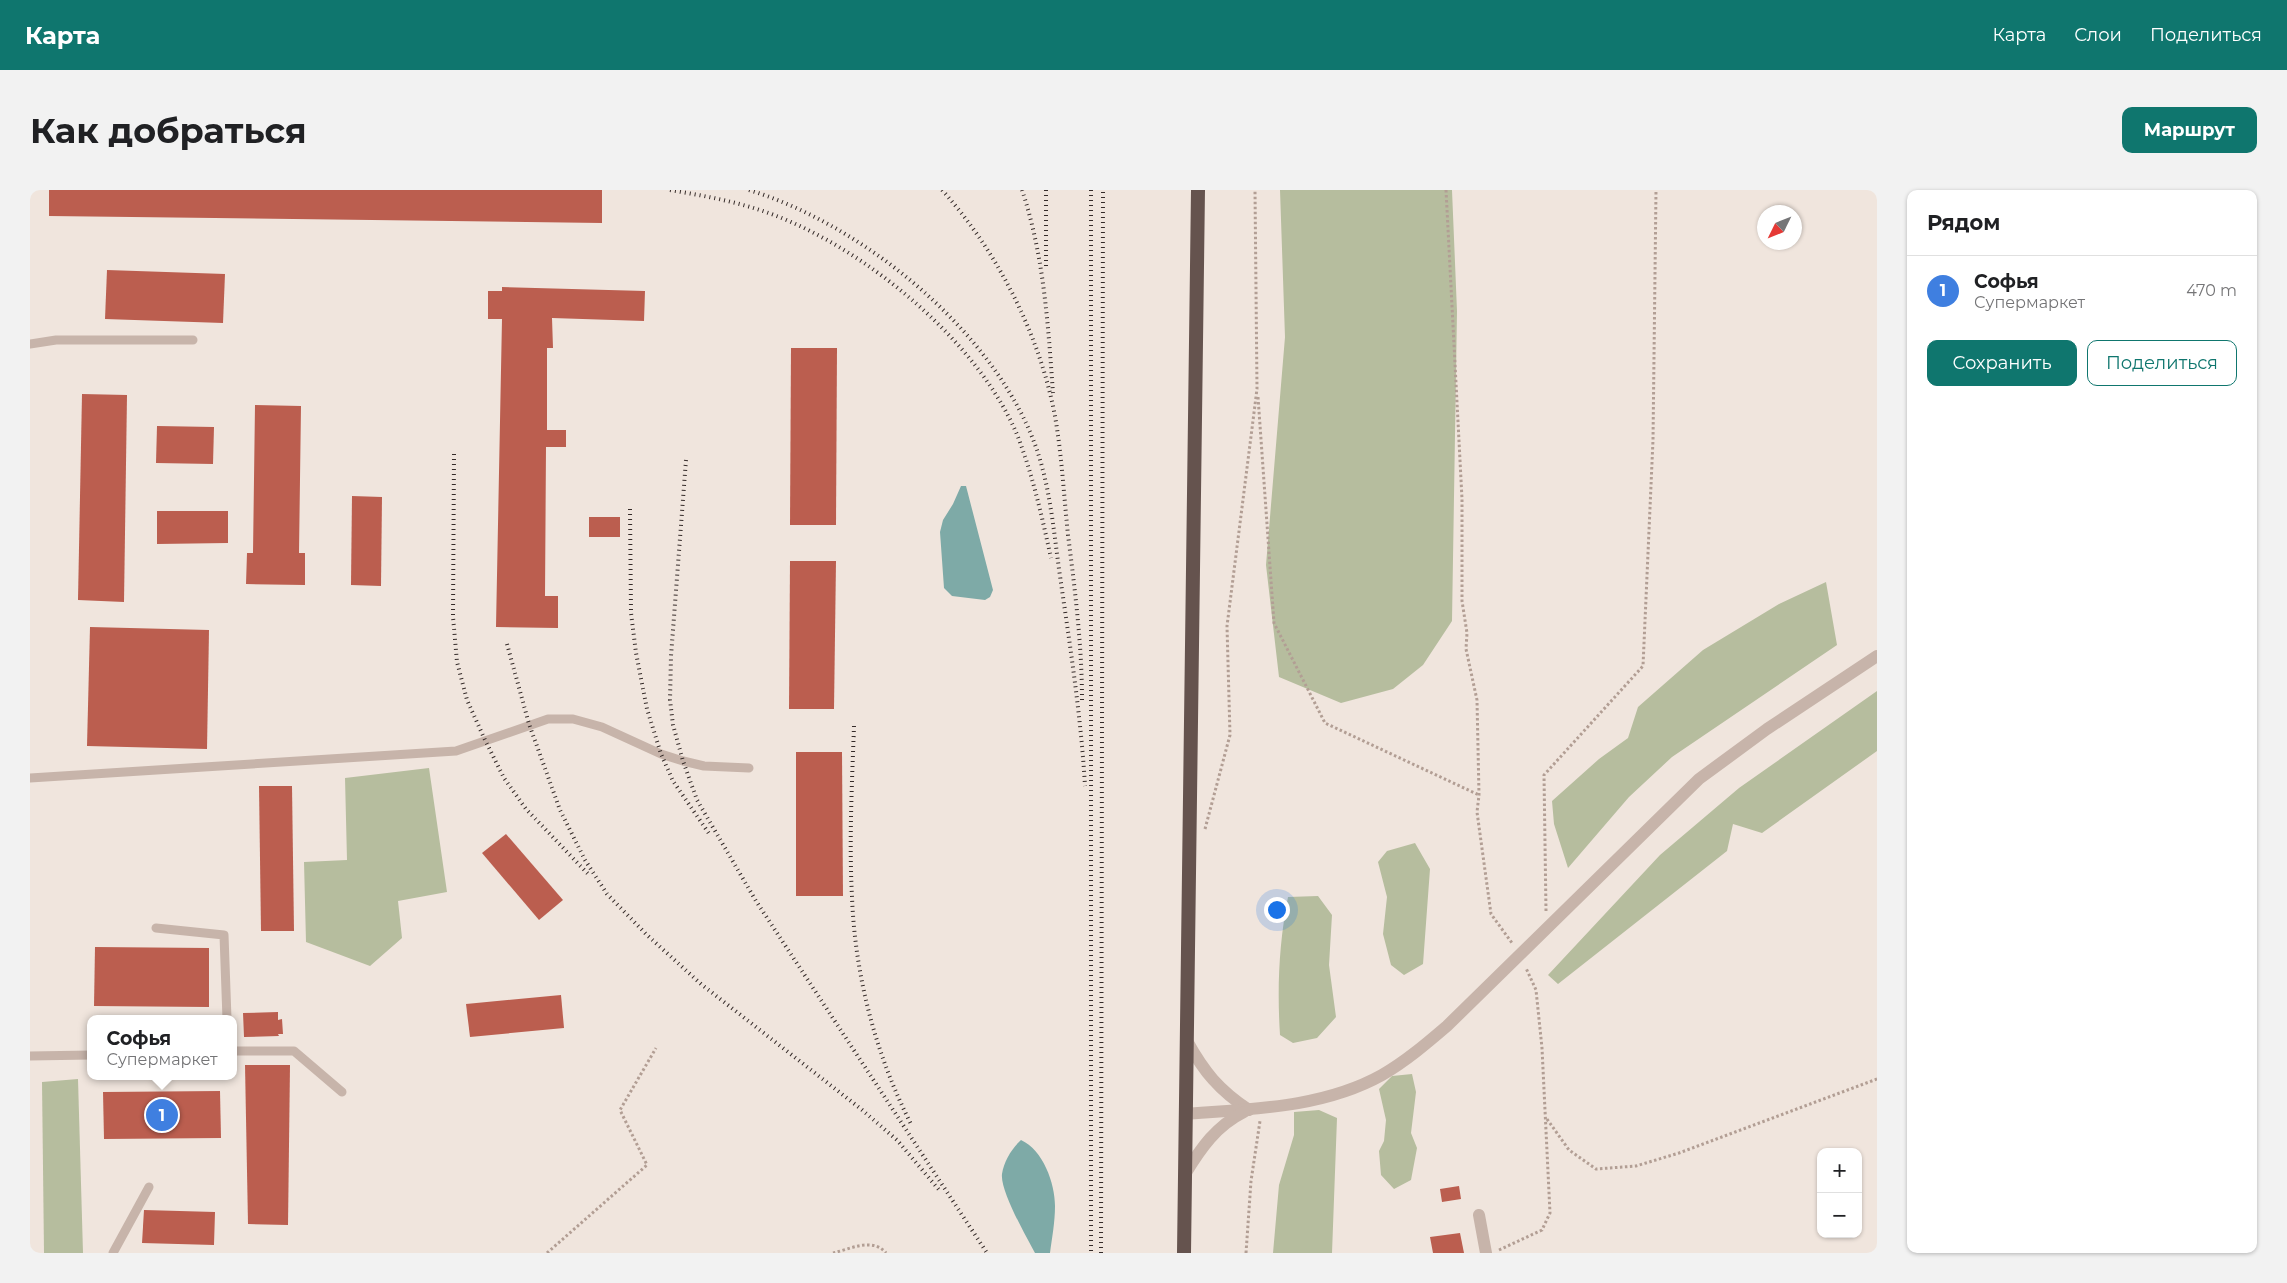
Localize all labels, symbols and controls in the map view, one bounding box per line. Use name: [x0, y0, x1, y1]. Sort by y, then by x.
text: Карта: [25, 21, 100, 50]
text: Карта: [1992, 24, 2046, 46]
text: Слои: [2074, 24, 2122, 46]
text: Поделиться: [2150, 24, 2262, 46]
button: Маршрут: [2122, 107, 2257, 153]
text: Как добраться: [30, 109, 307, 152]
north arrow: [1757, 205, 1802, 250]
text: Рядом: [1927, 210, 2000, 235]
text: Софья: [1974, 270, 2039, 293]
text: 1: [1940, 281, 1946, 300]
text: 470 m: [2186, 281, 2237, 300]
text: Супермаркет: [1974, 293, 2085, 312]
button: Сохранить: [1927, 340, 2077, 386]
button: Поделиться: [2087, 340, 2237, 386]
your location: [1264, 897, 1290, 923]
popup: [87, 1015, 237, 1080]
text: Софья: [106, 1027, 171, 1050]
text: Супермаркет: [106, 1050, 218, 1069]
pin: 1: [146, 1096, 178, 1134]
map controls: [1817, 1148, 1862, 1238]
button: +: [1817, 1148, 1862, 1193]
button: −: [1817, 1193, 1862, 1238]

